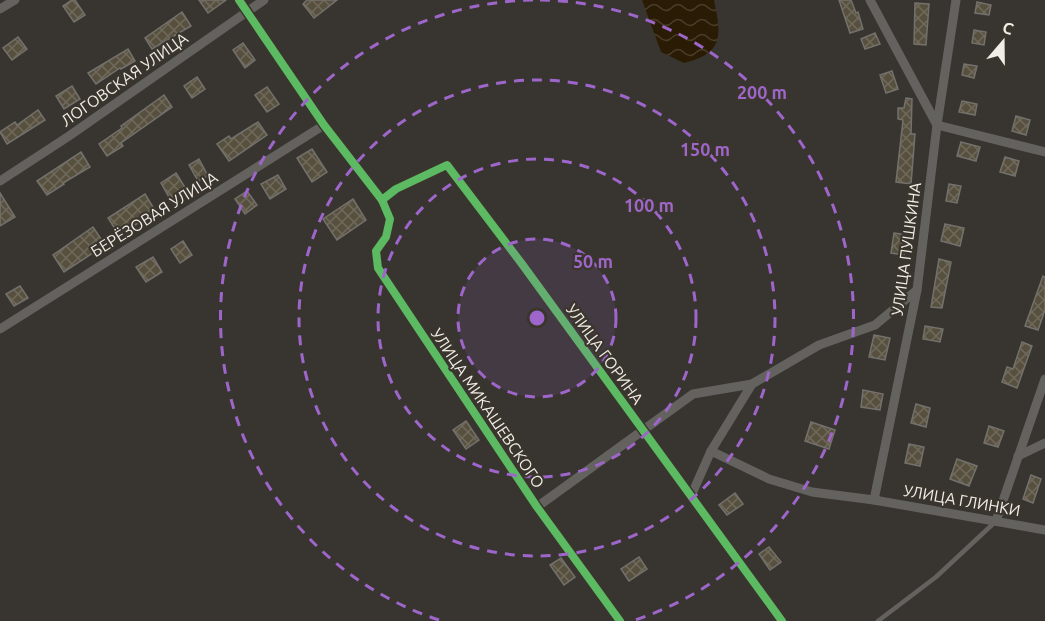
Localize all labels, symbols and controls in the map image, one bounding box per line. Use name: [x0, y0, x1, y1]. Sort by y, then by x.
north arrow: [973, 12, 1033, 72]
text: С: [1000, 18, 1016, 38]
street label: ЛОГОВСКАЯ УЛИЦА: [57, 28, 191, 130]
text: 200 m: [737, 82, 787, 102]
text: 150 m: [680, 139, 730, 159]
street label: БЕРЁЗОВАЯ УЛИЦА: [87, 167, 221, 260]
street label: УЛИЦА ПУШКИНА: [888, 180, 924, 317]
text: 100 m: [624, 195, 674, 215]
text: 50 m: [573, 251, 613, 271]
street label: УЛИЦА ГОРИНА: [563, 301, 648, 408]
centre of rings: [527, 308, 547, 328]
street label: УЛИЦА МИКАШЕВСКОГО: [428, 325, 548, 491]
street label: УЛИЦА ГЛИНКИ: [902, 481, 1022, 519]

